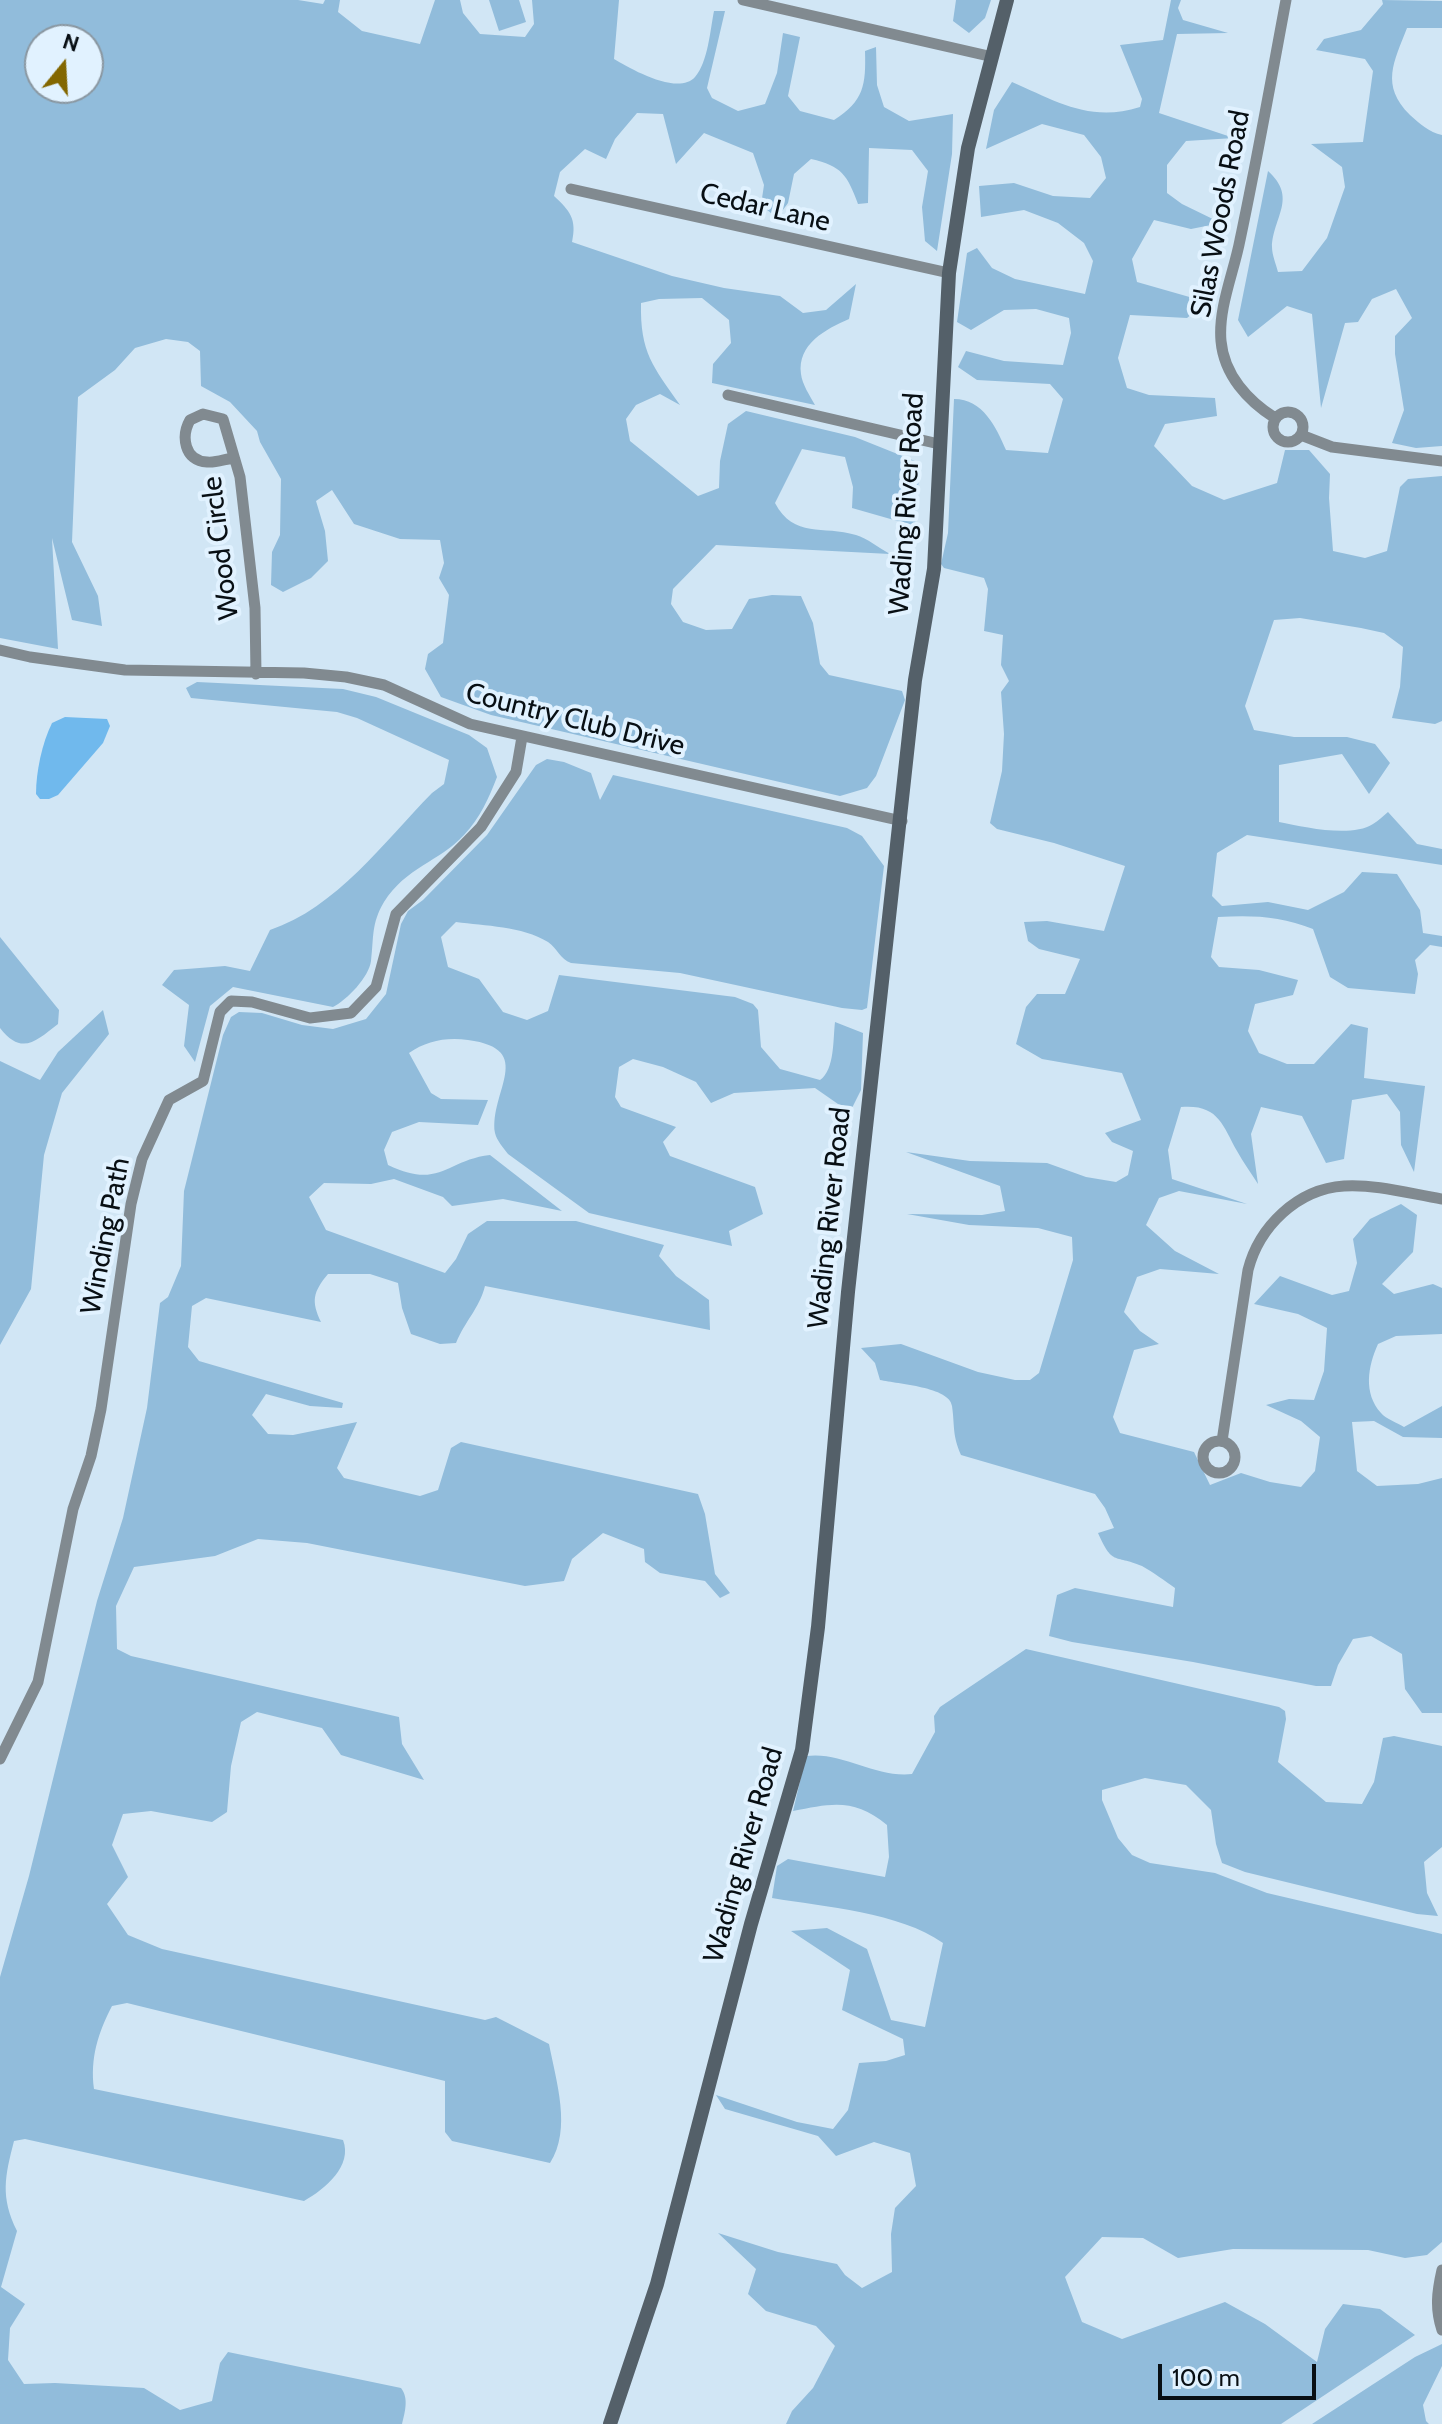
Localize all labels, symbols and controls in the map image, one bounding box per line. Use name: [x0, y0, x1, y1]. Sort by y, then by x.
north arrow: [24, 24, 104, 104]
text: N: [59, 27, 83, 58]
street label: Silas Woods Road: [1184, 108, 1258, 320]
street label: Cedar Lane: [697, 177, 833, 239]
street label: Wading River Road: [882, 392, 932, 616]
street label: Wood Circle: [196, 474, 246, 622]
street label: Country Club Drive: [462, 677, 688, 763]
street label: Wading River Road: [802, 1106, 858, 1330]
street label: Winding Path: [74, 1155, 138, 1317]
street label: Wading River Road: [697, 1743, 791, 1967]
scale bar: [1162, 2348, 1320, 2398]
text: 100 m: [1172, 2363, 1240, 2392]

